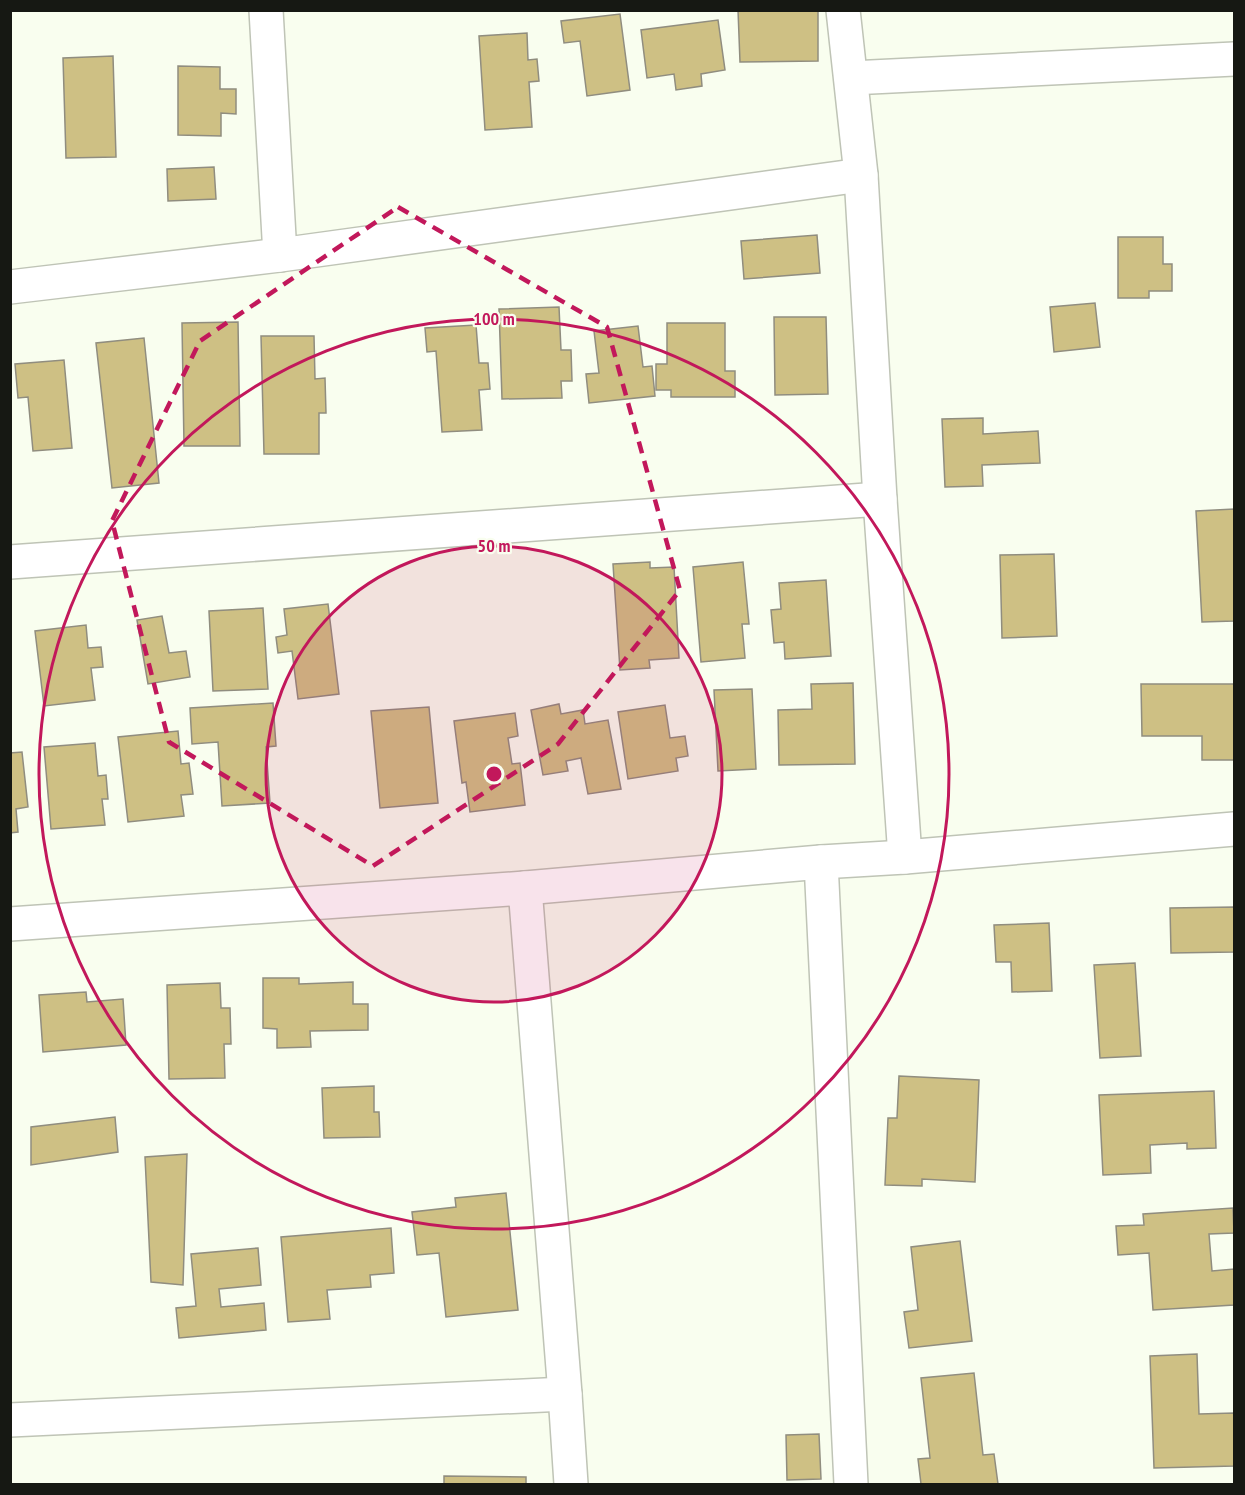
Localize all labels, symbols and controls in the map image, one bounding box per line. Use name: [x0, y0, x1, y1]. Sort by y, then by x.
text: 100 m: [473, 307, 515, 330]
text: 50 m: [478, 534, 510, 557]
centre of rings: [484, 764, 504, 784]

